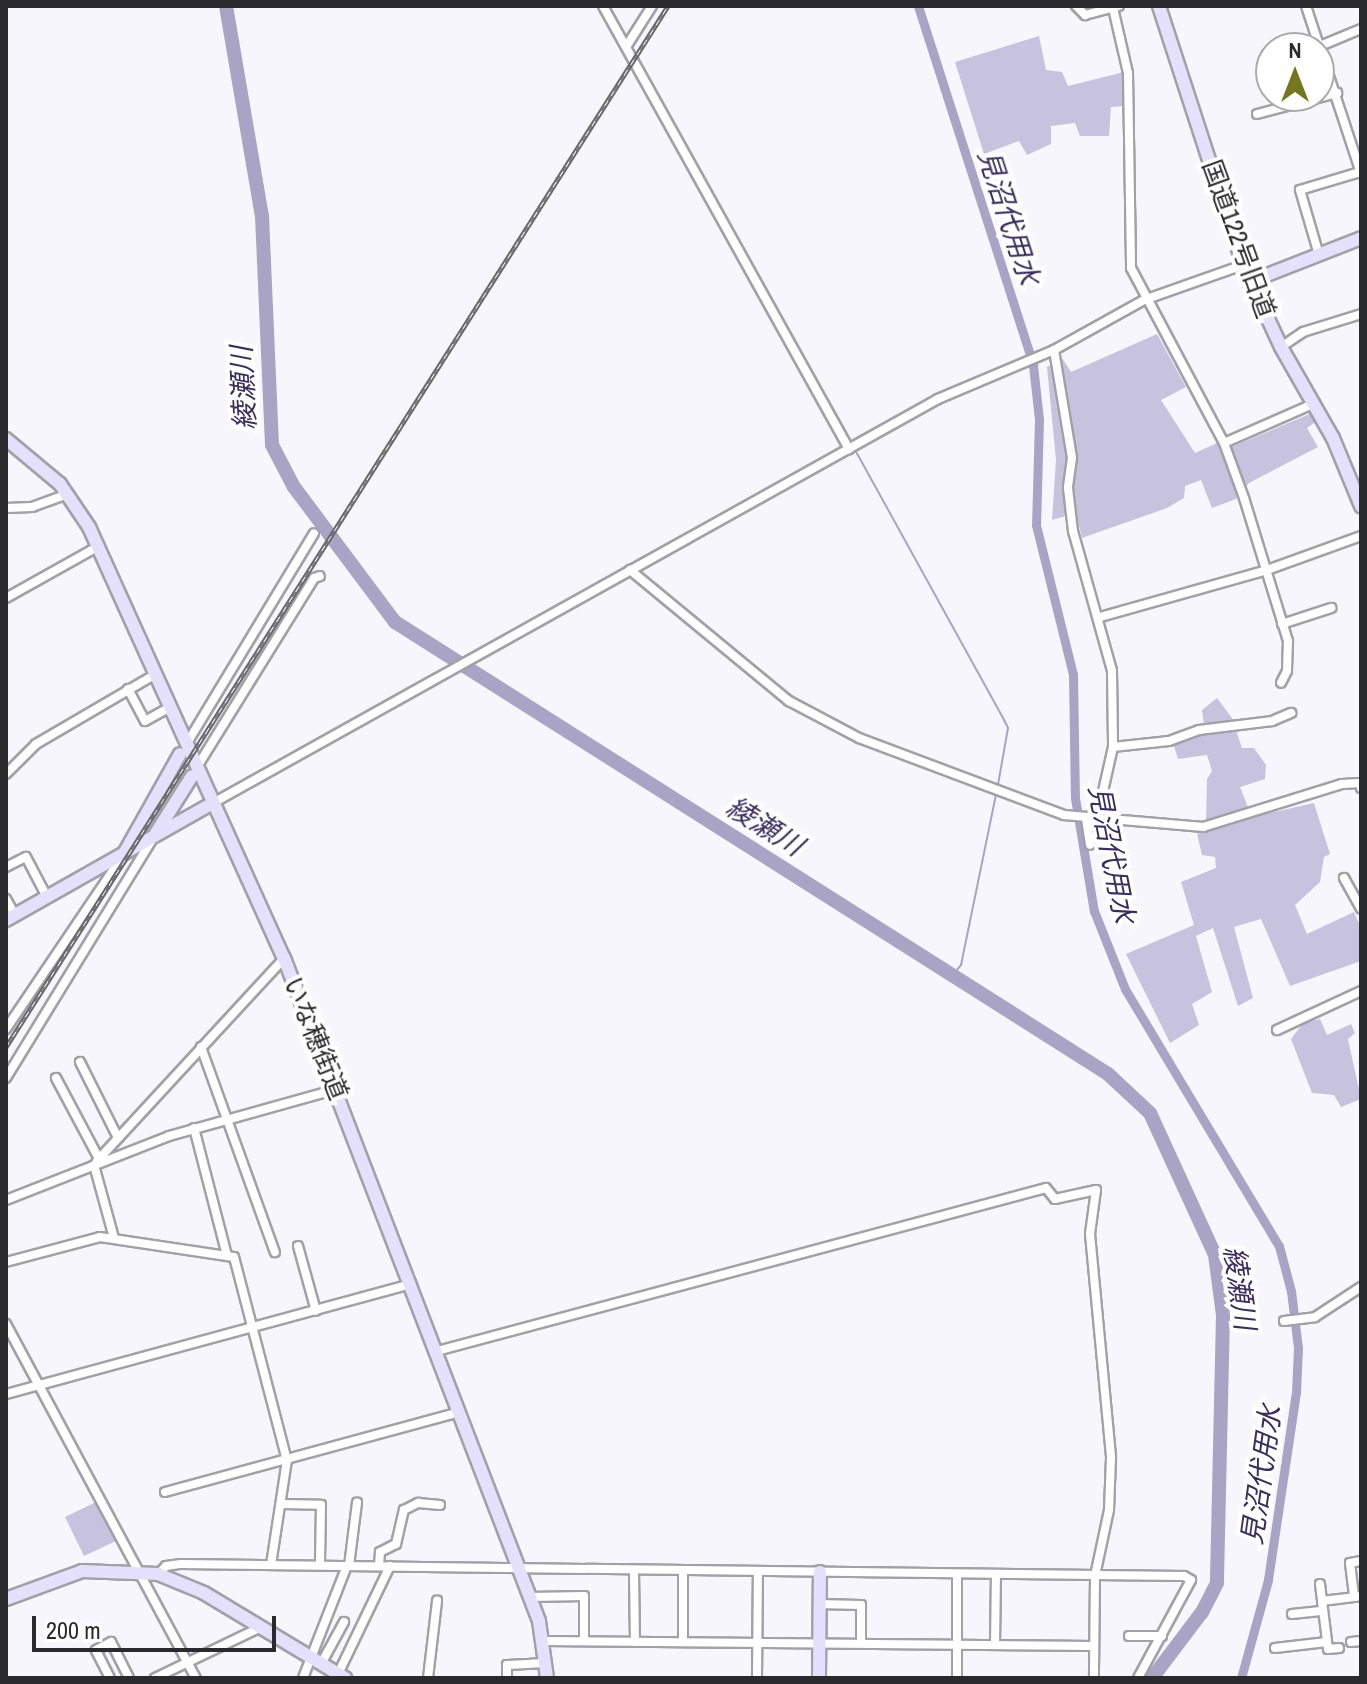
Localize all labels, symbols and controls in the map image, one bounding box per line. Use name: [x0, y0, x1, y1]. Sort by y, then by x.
north arrow: [1255, 32, 1335, 112]
text: N: [1288, 35, 1302, 65]
water label: 見沼代用水: [971, 145, 1047, 289]
street label: 国道122号旧道: [1196, 156, 1282, 322]
water label: 綾瀬川: [224, 345, 262, 431]
water label: 見沼代用水: [1082, 782, 1142, 926]
water label: 綾瀬川: [720, 789, 810, 863]
street label: いな穂街道: [277, 972, 355, 1104]
water label: 綾瀬川: [1218, 1244, 1262, 1332]
water label: 見沼代用水: [1235, 1403, 1287, 1547]
scale bar: [36, 1600, 280, 1650]
text: 200 m: [46, 1614, 101, 1646]

